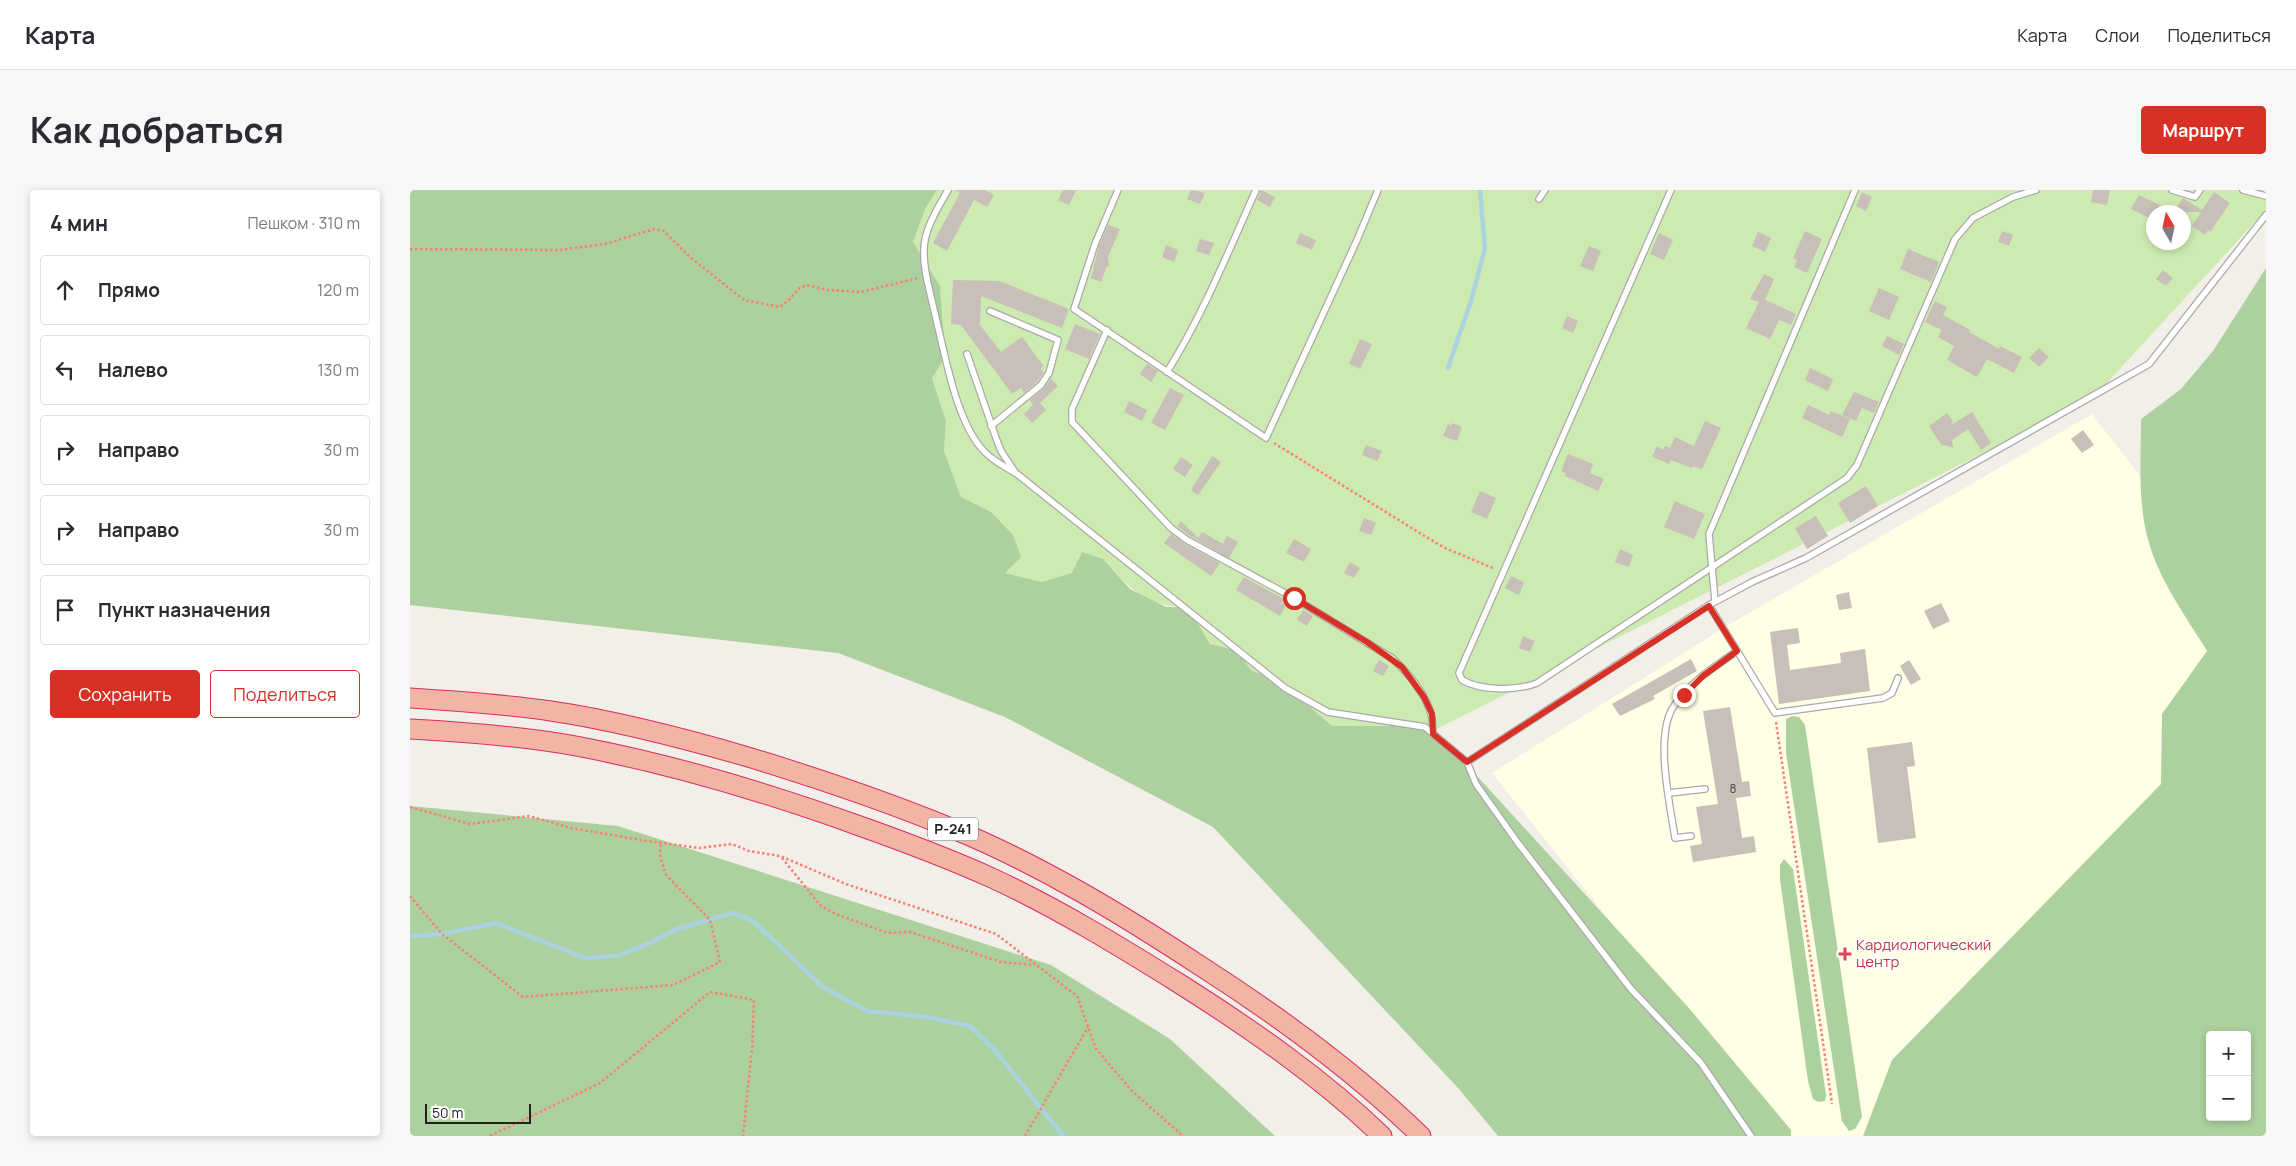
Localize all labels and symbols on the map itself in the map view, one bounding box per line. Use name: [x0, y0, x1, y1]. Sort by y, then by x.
north arrow: [2146, 205, 2191, 250]
route start: [1283, 587, 1306, 610]
route end: [1673, 684, 1696, 707]
house number: 8: [1730, 780, 1737, 797]
road number: Р-241: [928, 818, 978, 840]
place label: Кардиологический центр: [1856, 934, 1991, 972]
marker: Кардиологический центр: [1838, 947, 1852, 961]
scale bar: [425, 1101, 531, 1124]

